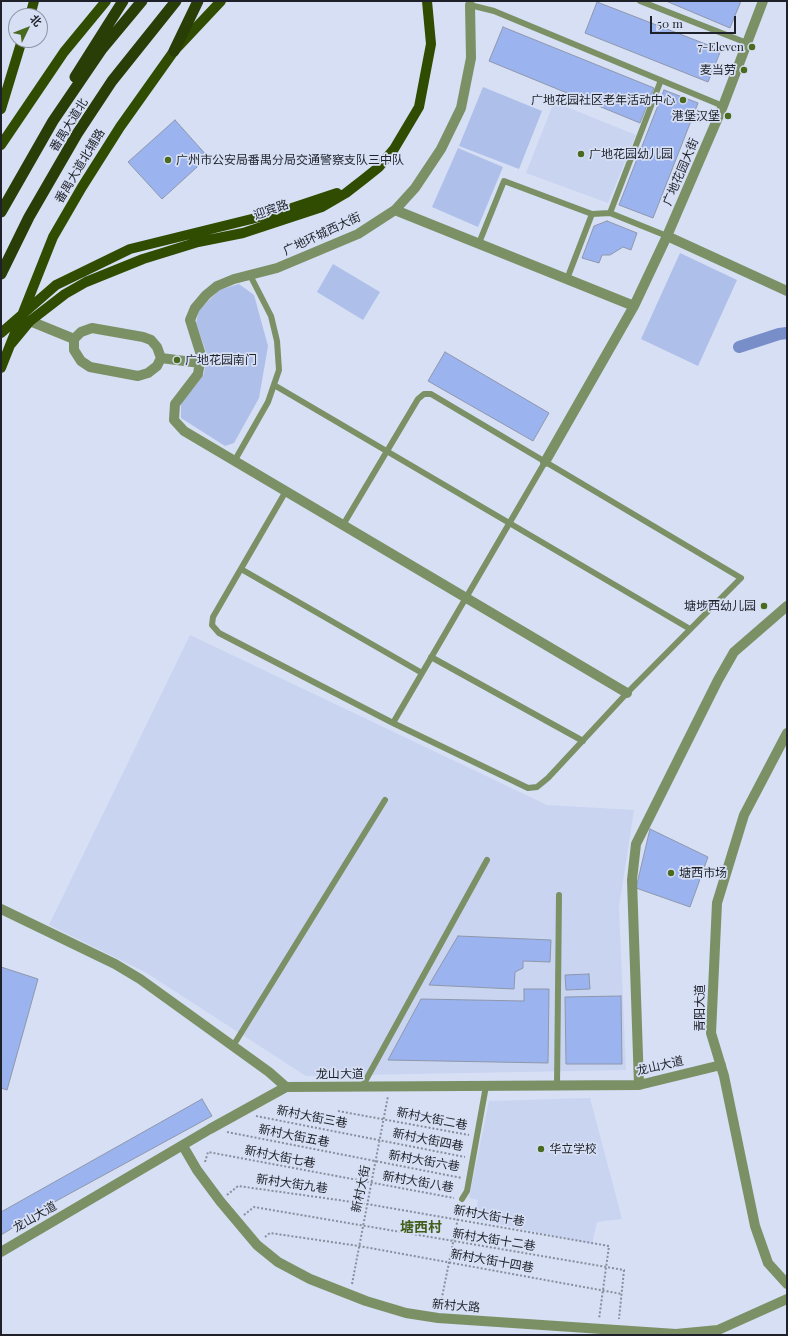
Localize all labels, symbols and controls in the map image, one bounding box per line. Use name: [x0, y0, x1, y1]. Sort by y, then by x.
north arrow: [8, 8, 48, 48]
scale bar: [652, 8, 738, 34]
text: 北: [27, 11, 46, 29]
text: 50 m: [657, 15, 683, 31]
place label: 7-Eleven: [698, 40, 744, 54]
marker: 7-Eleven: [747, 42, 757, 52]
place label: 麦当劳: [700, 63, 736, 77]
marker: 麦当劳: [739, 65, 749, 75]
place label: 广地花园社区老年活动中心: [531, 93, 675, 107]
marker: 广地花园社区老年活动中心: [678, 95, 688, 105]
street label: 番禺大道北: [47, 96, 91, 154]
place label: 港堡汉堡: [672, 109, 720, 123]
marker: 港堡汉堡: [723, 111, 733, 121]
street label: 番禺大道北辅路: [52, 126, 108, 206]
street label: 广地花园大街: [660, 136, 702, 208]
place label: 广地花园幼儿园: [589, 147, 673, 161]
marker: 广地花园幼儿园: [576, 149, 586, 159]
place label: 广州市公安局番禺分局交通警察支队三中队: [176, 153, 404, 167]
marker: 广州市公安局番禺分局交通警察支队三中队: [163, 155, 173, 165]
street label: 迎宾路: [252, 197, 290, 223]
street label: 广地环城西大街: [281, 210, 363, 258]
place label: 广地花园南门: [185, 353, 257, 367]
marker: 广地花园南门: [172, 355, 182, 365]
place label: 塘埗西幼儿园: [684, 599, 756, 613]
marker: 塘埗西幼儿园: [759, 601, 769, 611]
place label: 塘西市场: [679, 866, 727, 880]
marker: 塘西市场: [666, 868, 676, 878]
street label: 青阳大道: [693, 984, 707, 1032]
street label: 龙山大道: [635, 1054, 685, 1078]
street label: 龙山大道: [316, 1067, 364, 1081]
street label: 新村大街三巷: [275, 1103, 349, 1131]
street label: 新村大街二巷: [395, 1105, 469, 1133]
street label: 新村大街五巷: [257, 1122, 331, 1150]
street label: 新村大街四巷: [391, 1126, 465, 1154]
place label: 华立学校: [549, 1142, 597, 1156]
street label: 新村大街七巷: [243, 1143, 317, 1171]
marker: 华立学校: [536, 1144, 546, 1154]
street label: 新村大街六巷: [387, 1148, 461, 1174]
street label: 新村大街: [349, 1164, 373, 1214]
street label: 新村大街八巷: [381, 1169, 455, 1195]
street label: 新村大街九巷: [255, 1172, 329, 1196]
street label: 龙山大道: [11, 1199, 59, 1235]
street label: 新村大街十巷: [452, 1203, 526, 1229]
district label: 塘西村: [400, 1220, 442, 1236]
street label: 新村大街十二巷: [451, 1226, 537, 1254]
street label: 新村大街十四巷: [449, 1247, 535, 1275]
street label: 新村大路: [431, 1297, 481, 1315]

